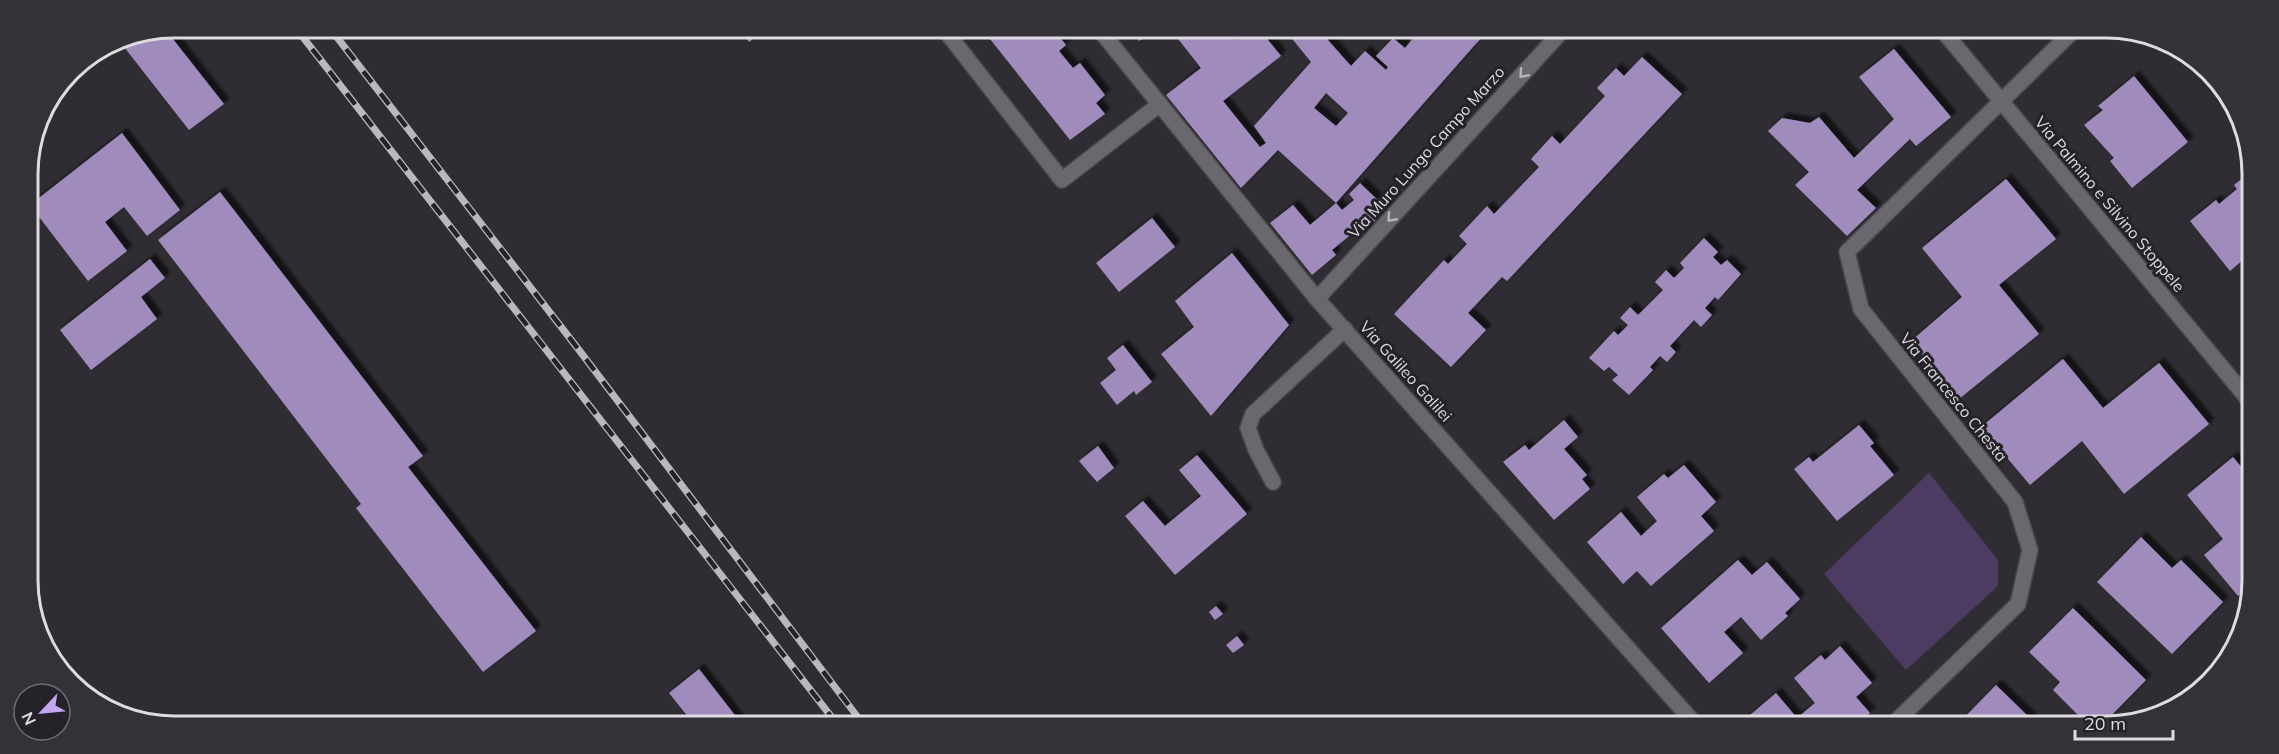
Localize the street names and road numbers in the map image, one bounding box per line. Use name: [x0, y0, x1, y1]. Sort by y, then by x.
street label: Via Muro Lungo Campo Marzo: [1343, 62, 1509, 242]
street label: Via Palmino e Silvino Stoppele: [2031, 112, 2189, 296]
street label: Via Galileo Galilei: [1355, 316, 1457, 426]
street label: Via Francesco Chesta: [1896, 329, 2012, 465]

